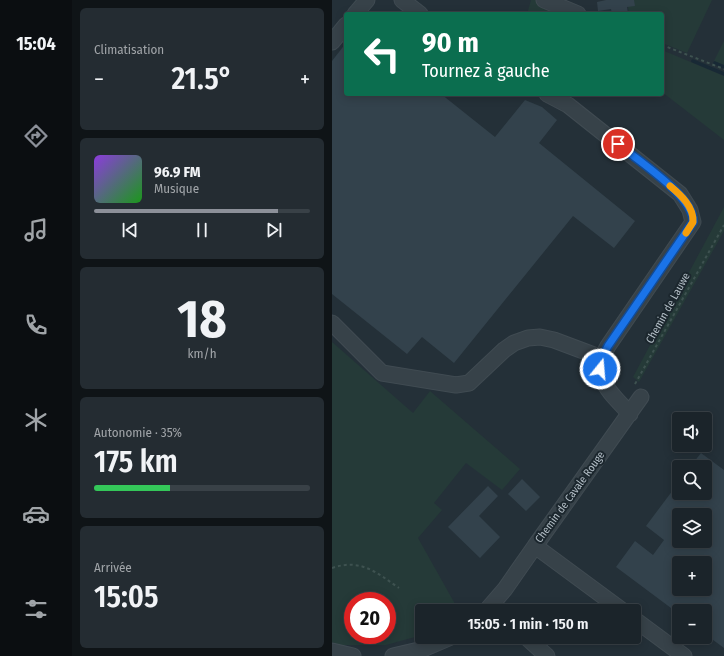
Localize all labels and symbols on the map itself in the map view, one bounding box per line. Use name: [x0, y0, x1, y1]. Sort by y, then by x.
pin: [601, 127, 635, 161]
street label: Chemin de Lauwe: [643, 270, 693, 346]
position arrow: [579, 348, 621, 390]
street label: Chemin de Cavale Rouge: [533, 449, 607, 545]
speed limit sign: 20: [344, 592, 396, 644]

